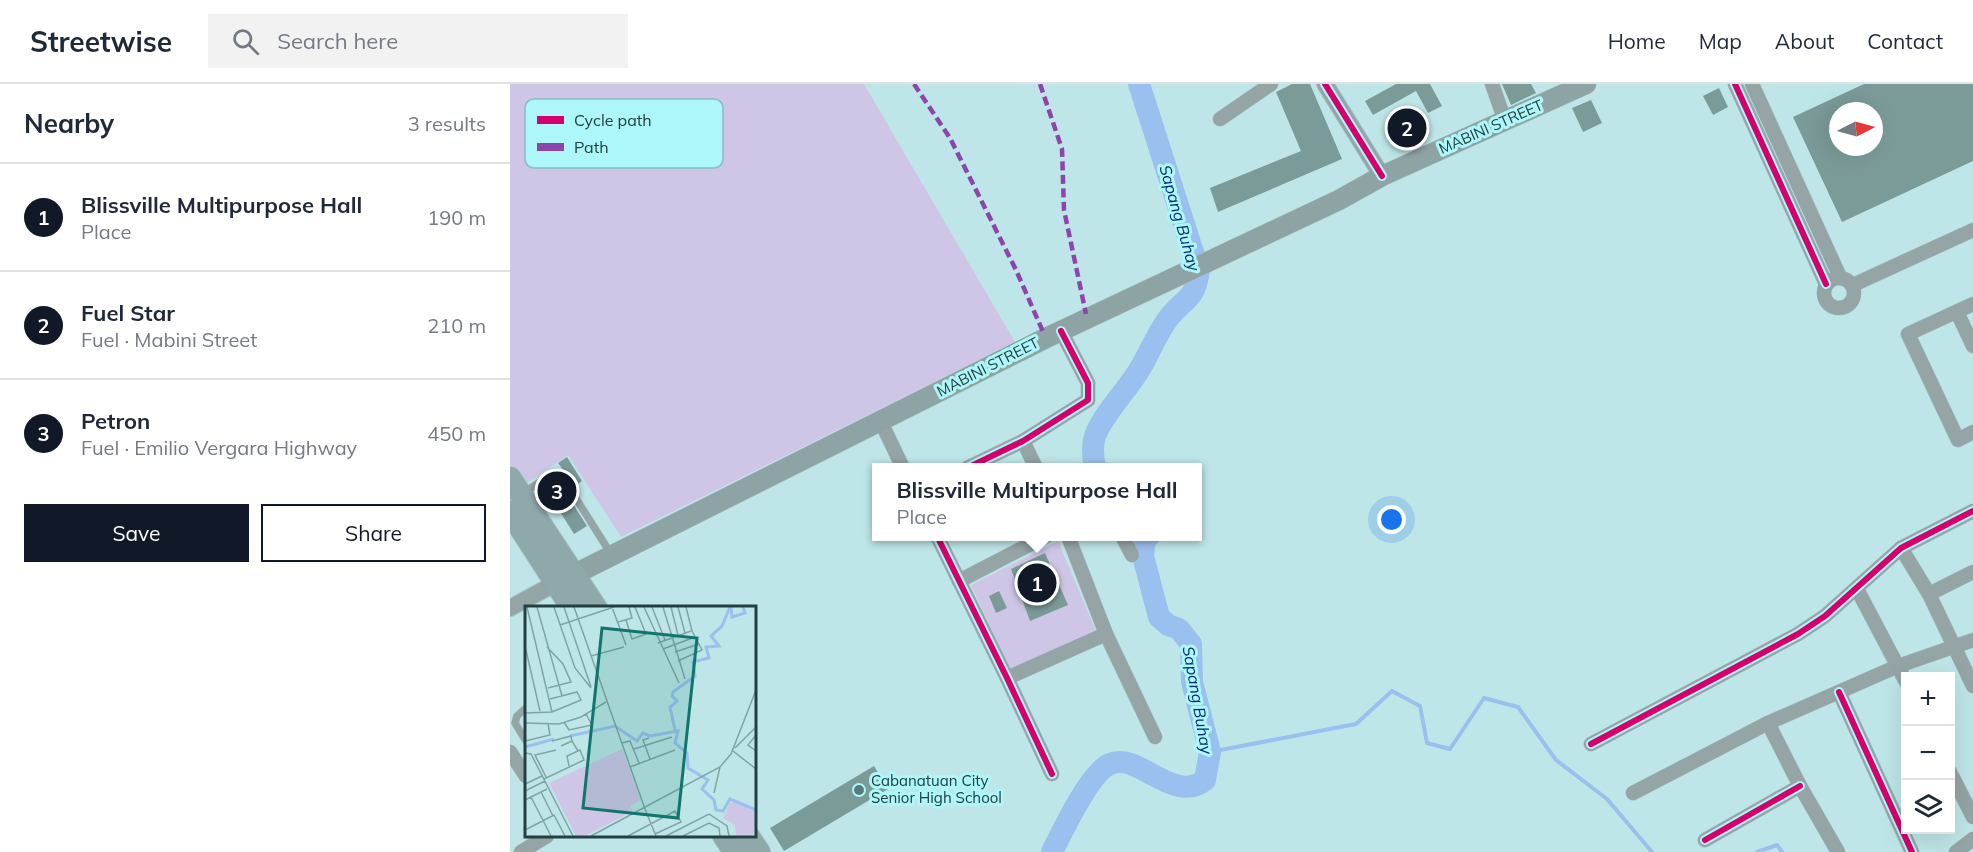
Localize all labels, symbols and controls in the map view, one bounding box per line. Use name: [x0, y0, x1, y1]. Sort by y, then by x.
search box: [208, 14, 628, 68]
text: Streetwise: [30, 24, 172, 59]
icon: search: [229, 25, 262, 58]
text: Search here: [277, 27, 398, 55]
text: Home: [1608, 28, 1666, 54]
text: Map: [1699, 28, 1742, 54]
text: About: [1775, 28, 1834, 54]
text: Contact: [1867, 28, 1943, 54]
street label: MABINI STREET: [1436, 95, 1546, 158]
legend: [525, 99, 723, 168]
north arrow: [1829, 102, 1883, 156]
pin: 2: [1388, 106, 1426, 150]
text: Nearby: [24, 107, 114, 140]
text: Cycle path: [574, 110, 652, 130]
text: 3 results: [408, 111, 486, 136]
text: Path: [574, 137, 609, 157]
water label: Sapang Buhay: [1155, 163, 1205, 274]
text: Blissville Multipurpose Hall: [81, 191, 362, 219]
text: 1: [38, 205, 50, 230]
text: 190 m: [427, 205, 486, 230]
text: Place: [81, 219, 131, 244]
text: Fuel Star: [81, 299, 175, 327]
text: 2: [38, 313, 50, 338]
text: 210 m: [427, 313, 486, 338]
text: Fuel · Mabini Street: [81, 327, 257, 352]
street label: MABINI STREET: [934, 333, 1042, 400]
text: Petron: [81, 407, 150, 435]
text: 3: [38, 421, 50, 446]
text: 450 m: [427, 421, 486, 446]
text: Fuel · Emilio Vergara Highway: [81, 435, 357, 460]
popup: [872, 463, 1202, 541]
pin: 3: [538, 468, 576, 514]
text: Blissville Multipurpose Hall: [896, 476, 1178, 504]
button: Save: [24, 504, 249, 562]
button: Share: [261, 504, 486, 562]
text: Place: [896, 504, 947, 529]
your location: [1377, 505, 1406, 534]
pin: 1: [1018, 560, 1056, 606]
inset map: [525, 606, 756, 837]
water label: Sapang Buhay: [1179, 644, 1217, 756]
map controls: [1901, 672, 1955, 834]
button: +: [1901, 672, 1955, 726]
button: −: [1901, 726, 1955, 780]
place label: Cabanatuan City Senior High School: [871, 771, 1002, 807]
button: layers: [1901, 780, 1955, 834]
marker: Cabanatuan City Senior High School: [852, 783, 866, 797]

